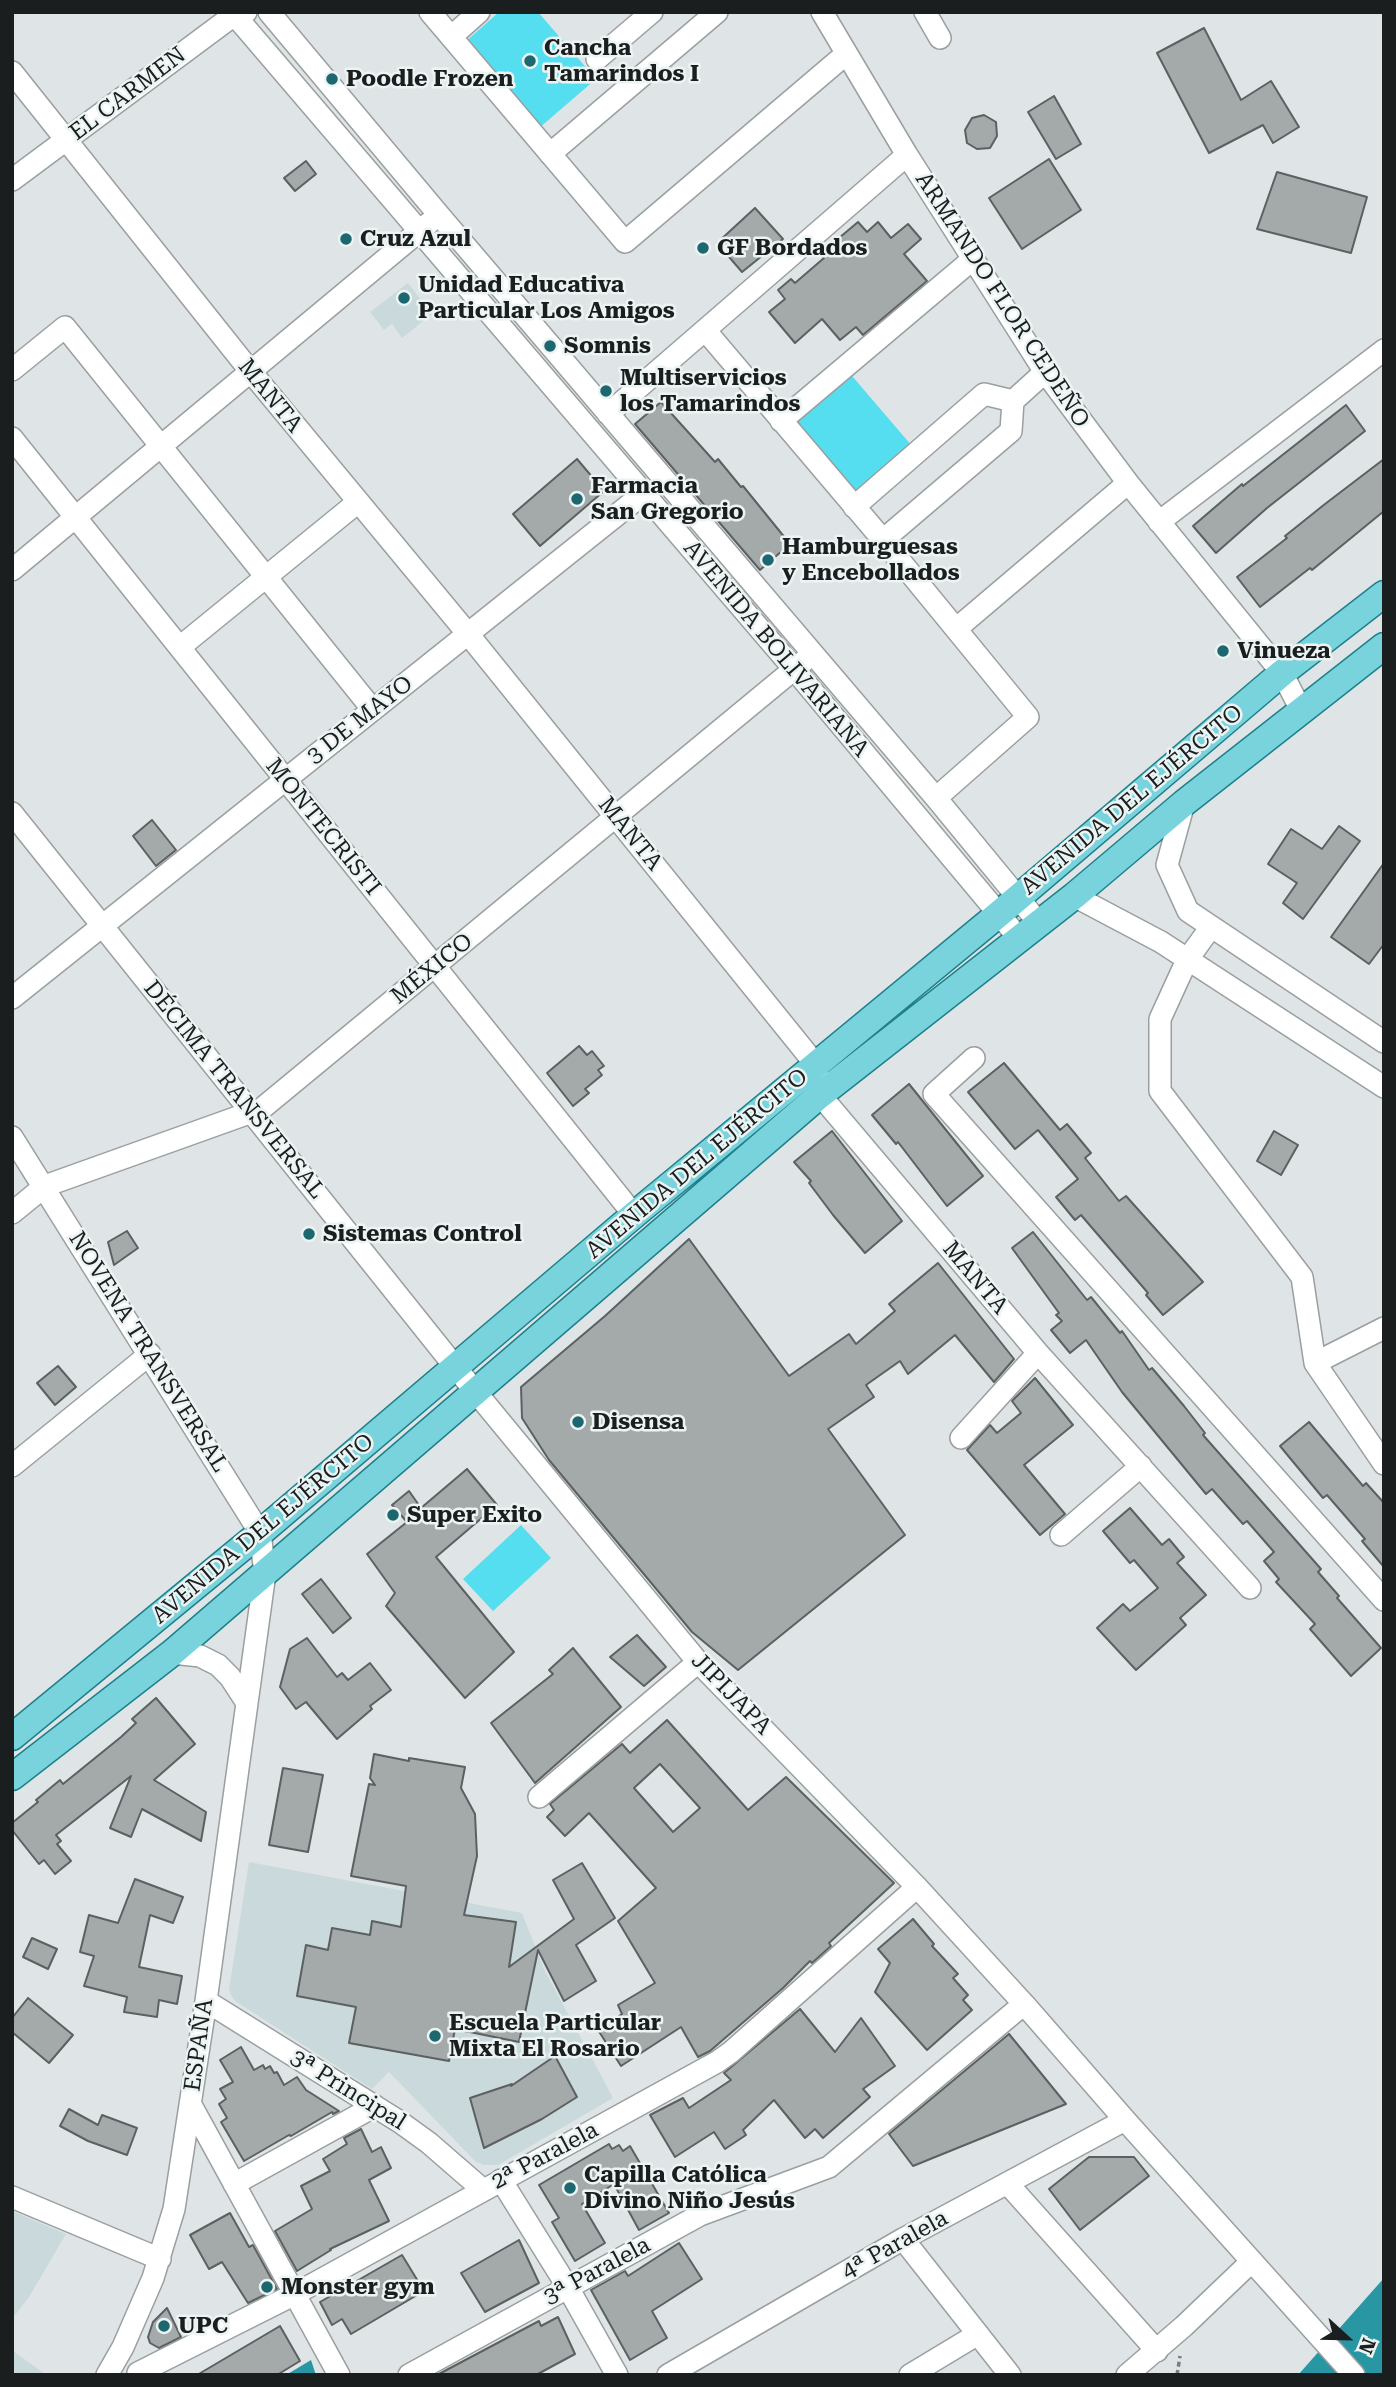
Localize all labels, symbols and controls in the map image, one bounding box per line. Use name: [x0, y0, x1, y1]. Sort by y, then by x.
place label: Cancha Tamarindos I: [544, 34, 699, 88]
street label: EL CARMEN: [64, 41, 192, 147]
marker: Cancha Tamarindos I: [522, 53, 538, 69]
place label: Poodle Frozen: [346, 65, 513, 93]
marker: Poodle Frozen: [324, 71, 340, 87]
street label: ARMANDO FLOR CEDEÑO: [909, 167, 1095, 433]
place label: Cruz Azul: [360, 225, 471, 253]
marker: Cruz Azul: [338, 231, 354, 247]
place label: GF Bordados: [717, 234, 867, 262]
marker: GF Bordados: [695, 240, 711, 256]
place label: Unidad Educativa Particular Los Amigos: [418, 271, 675, 325]
marker: Unidad Educativa Particular Los Amigos: [396, 290, 412, 306]
place label: Somnis: [564, 332, 651, 360]
marker: Somnis: [542, 338, 558, 354]
street label: MANTA: [232, 353, 308, 439]
place label: Multiservicios los Tamarindos: [620, 364, 800, 418]
marker: Multiservicios los Tamarindos: [598, 383, 614, 399]
place label: Farmacia San Gregorio: [591, 472, 744, 526]
marker: Farmacia San Gregorio: [569, 491, 585, 507]
place label: Hamburguesas y Encebollados: [782, 533, 960, 587]
street label: AVENIDA BOLIVARIANA: [677, 535, 875, 763]
marker: Hamburguesas y Encebollados: [760, 552, 776, 568]
place label: Vinueza: [1237, 637, 1331, 665]
marker: Vinueza: [1215, 643, 1231, 659]
street label: 3 DE MAYO: [301, 670, 419, 770]
street label: AVENIDA DEL EJÉRCITO: [1016, 699, 1248, 901]
street label: MONTECRISTI: [260, 753, 386, 901]
street label: MANTA: [592, 791, 668, 877]
street label: MÉXICO: [386, 928, 478, 1010]
street label: DÉCIMA TRANSVERSAL: [137, 975, 331, 1205]
street label: AVENIDA DEL EJÉRCITO: [581, 1063, 813, 1265]
place label: Sistemas Control: [323, 1220, 522, 1248]
marker: Sistemas Control: [301, 1226, 317, 1242]
street label: NOVENA TRANSVERSAL: [63, 1227, 233, 1477]
street label: MANTA: [936, 1236, 1014, 1320]
place label: Disensa: [592, 1408, 684, 1436]
marker: Disensa: [570, 1414, 586, 1430]
street label: AVENIDA DEL EJÉRCITO: [147, 1428, 379, 1630]
place label: Super Exito: [407, 1501, 542, 1529]
marker: Super Exito: [385, 1507, 401, 1523]
street label: JIPIJAPA: [685, 1647, 777, 1741]
street label: ESPAÑA: [179, 1997, 219, 2093]
place label: Escuela Particular Mixta El Rosario: [449, 2009, 661, 2063]
marker: Escuela Particular Mixta El Rosario: [427, 2028, 443, 2044]
street label: 3ª Principal: [285, 2044, 411, 2136]
street label: 2ª Paralela: [487, 2116, 603, 2196]
place label: Capilla Católica Divino Niño Jesús: [584, 2161, 795, 2215]
marker: Capilla Católica Divino Niño Jesús: [562, 2180, 578, 2196]
street label: 4ª Paralela: [837, 2205, 953, 2285]
street label: 3ª Paralela: [539, 2231, 655, 2311]
place label: Monster gym: [281, 2273, 435, 2301]
marker: Monster gym: [259, 2279, 275, 2295]
north arrow: [1312, 2303, 1382, 2373]
place label: UPC: [178, 2312, 228, 2340]
marker: UPC: [156, 2318, 172, 2334]
text: N: [1354, 2335, 1380, 2357]

